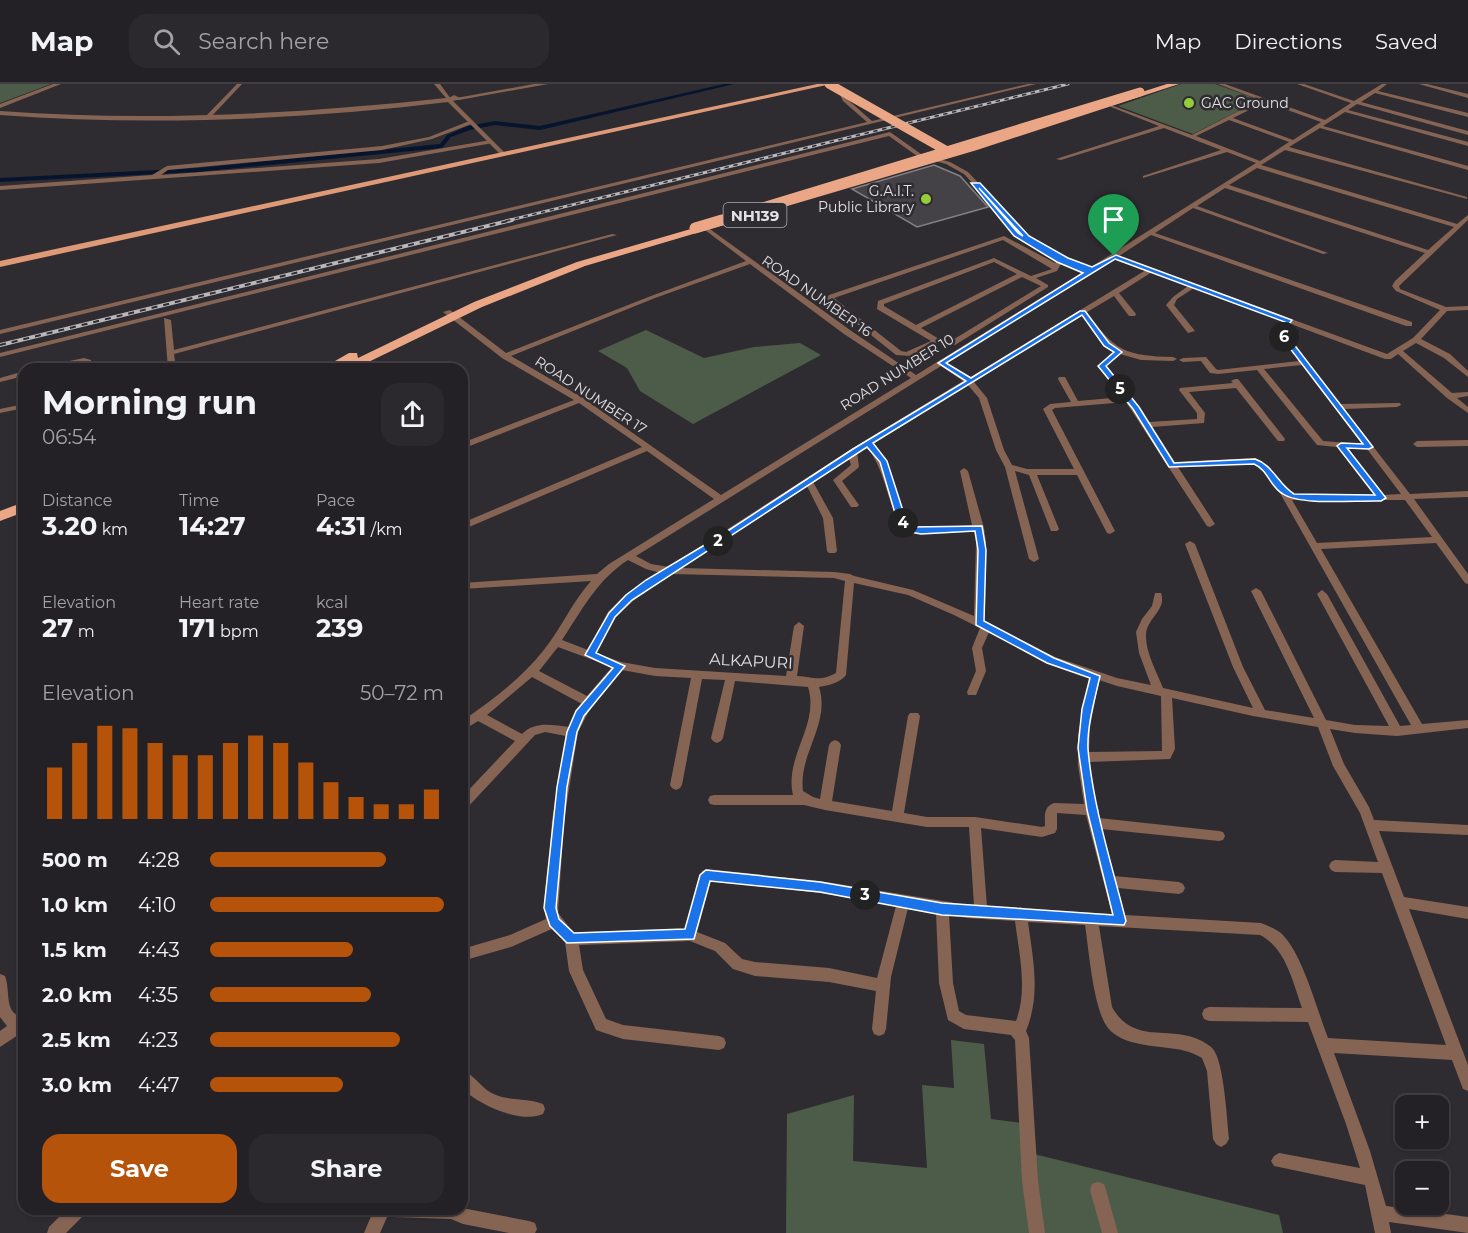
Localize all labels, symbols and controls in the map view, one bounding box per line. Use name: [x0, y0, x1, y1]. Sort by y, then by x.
search box: [129, 14, 549, 68]
text: Map: [30, 24, 93, 58]
icon: search: [150, 25, 183, 58]
text: Search here: [198, 28, 329, 55]
text: Map: [1155, 29, 1201, 54]
text: Directions: [1234, 29, 1342, 54]
text: Saved: [1375, 29, 1438, 54]
place label: GAC Ground: [1201, 94, 1289, 112]
marker: GAC Ground: [1182, 96, 1196, 110]
place label: G.A.I.T. Public Library: [818, 182, 914, 216]
marker: G.A.I.T. Public Library: [919, 192, 933, 206]
pin: [1088, 194, 1139, 256]
road number: NH139: [724, 203, 786, 227]
icon: arrive: [1097, 203, 1130, 236]
street label: ROAD NUMBER 16: [759, 251, 876, 341]
pin: 6: [1269, 322, 1299, 352]
text: 6: [1279, 327, 1289, 346]
street label: ROAD NUMBER 10: [837, 330, 957, 414]
street label: ROAD NUMBER 17: [532, 352, 650, 438]
pin: 5: [1105, 374, 1135, 404]
text: 5: [1115, 379, 1125, 398]
text: Morning run: [42, 382, 257, 422]
button: share: [381, 383, 444, 446]
text: 06:54: [42, 425, 96, 449]
text: Distance: [42, 491, 112, 510]
text: Time: [179, 491, 219, 510]
text: Pace: [316, 491, 355, 510]
pin: 4: [888, 508, 918, 538]
text: 3.20: [42, 510, 97, 542]
text: 14:27: [179, 510, 246, 542]
text: 4:31: [316, 510, 367, 542]
text: 4: [897, 513, 909, 532]
text: km: [97, 520, 128, 539]
text: /km: [367, 520, 403, 539]
pin: 2: [703, 526, 733, 556]
text: 2: [713, 531, 723, 550]
text: Elevation: [42, 593, 116, 612]
text: Heart rate: [179, 593, 259, 612]
text: kcal: [316, 593, 348, 612]
text: 27: [42, 612, 73, 644]
text: 171: [179, 612, 216, 644]
text: 239: [316, 612, 363, 644]
text: m: [73, 622, 95, 641]
text: bpm: [216, 622, 259, 641]
street label: ALKAPURI: [709, 649, 793, 673]
text: Elevation: [42, 681, 134, 705]
text: 50–72 m: [360, 681, 444, 705]
text: 500 m: [42, 848, 108, 872]
text: 4:28: [138, 848, 180, 872]
pin: 3: [850, 880, 880, 910]
text: 3: [860, 885, 870, 904]
text: 1.0 km: [42, 893, 108, 917]
text: 4:10: [138, 893, 176, 917]
text: 1.5 km: [42, 938, 107, 962]
text: 4:43: [138, 938, 180, 962]
text: 2.0 km: [42, 983, 112, 1007]
text: 4:35: [138, 983, 178, 1007]
text: 2.5 km: [42, 1028, 111, 1052]
text: 4:23: [138, 1028, 178, 1052]
text: 3.0 km: [42, 1073, 112, 1097]
text: 4:47: [138, 1073, 180, 1097]
map controls: [1395, 1095, 1449, 1215]
button: +: [1395, 1095, 1449, 1149]
button: Save: [42, 1134, 237, 1203]
button: Share: [249, 1134, 444, 1203]
button: −: [1395, 1161, 1449, 1215]

